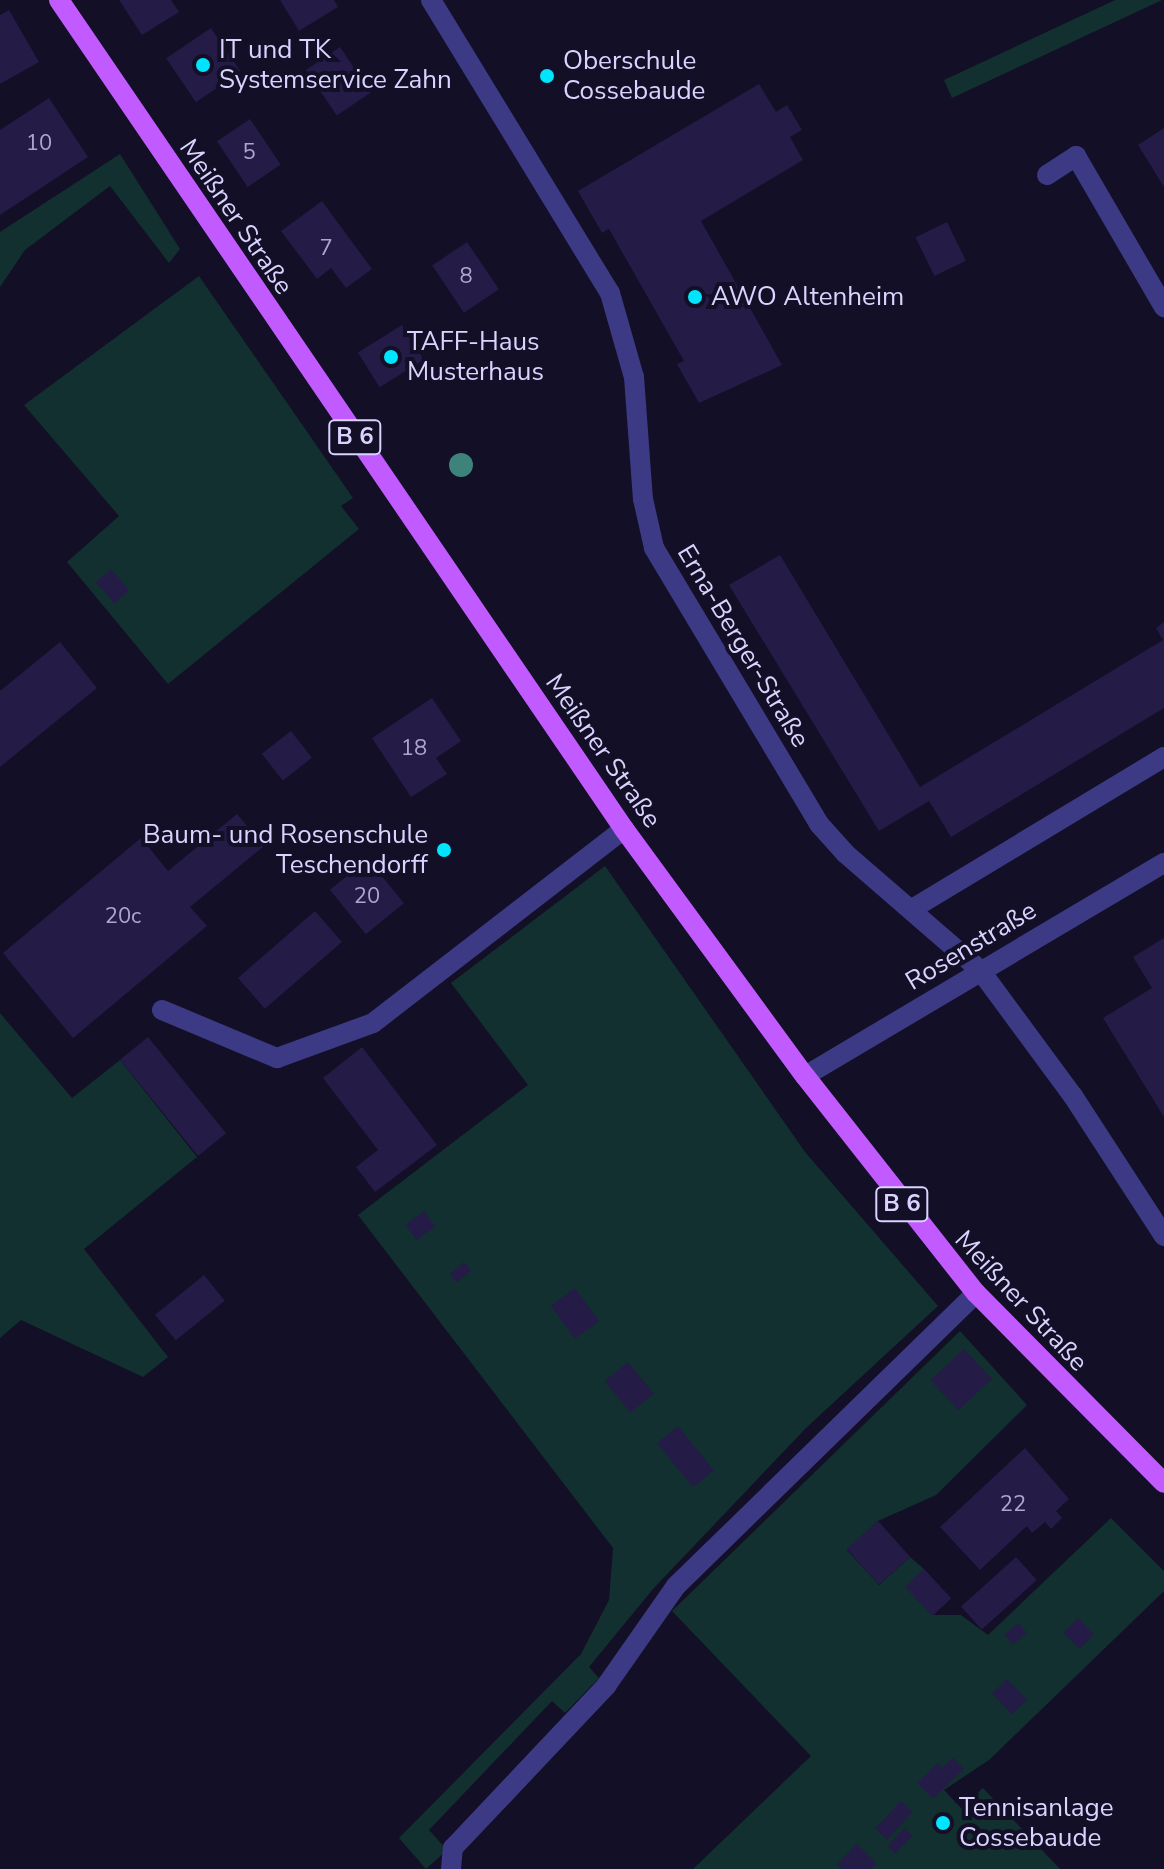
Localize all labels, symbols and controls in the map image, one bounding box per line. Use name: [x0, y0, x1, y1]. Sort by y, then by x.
place label: IT und TK Systemservice Zahn: [219, 34, 452, 96]
place label: Oberschule Cossebaude: [563, 45, 705, 106]
marker: IT und TK Systemservice Zahn: [194, 56, 212, 74]
marker: Oberschule Cossebaude: [538, 67, 556, 85]
house number: 10: [26, 131, 52, 157]
street label: Meißner Straße: [173, 133, 299, 301]
house number: 5: [242, 140, 256, 166]
house number: 7: [319, 236, 333, 262]
house number: 8: [459, 264, 473, 290]
place label: AWO Altenheim: [711, 281, 904, 313]
marker: AWO Altenheim: [686, 288, 704, 306]
place label: TAFF-Haus Musterhaus: [407, 326, 544, 388]
marker: TAFF-Haus Musterhaus: [382, 348, 400, 366]
road number: B 6: [327, 417, 383, 457]
street label: Erna-Berger-Straße: [670, 539, 816, 753]
street label: Meißner Straße: [538, 668, 668, 834]
house number: 18: [401, 736, 427, 762]
place label: Baum- und Rosenschule Teschendorff: [143, 819, 428, 880]
marker: Baum- und Rosenschule Teschendorff: [435, 841, 453, 859]
house number: 20: [354, 884, 380, 910]
street label: Rosenstraße: [900, 895, 1042, 997]
house number: 20c: [105, 904, 141, 930]
road number: B 6: [874, 1184, 930, 1224]
street label: Meißner Straße: [948, 1224, 1094, 1378]
house number: 22: [1000, 1492, 1026, 1518]
place label: Tennisanlage Cossebaude: [959, 1792, 1114, 1854]
marker: Tennisanlage Cossebaude: [934, 1814, 952, 1832]

